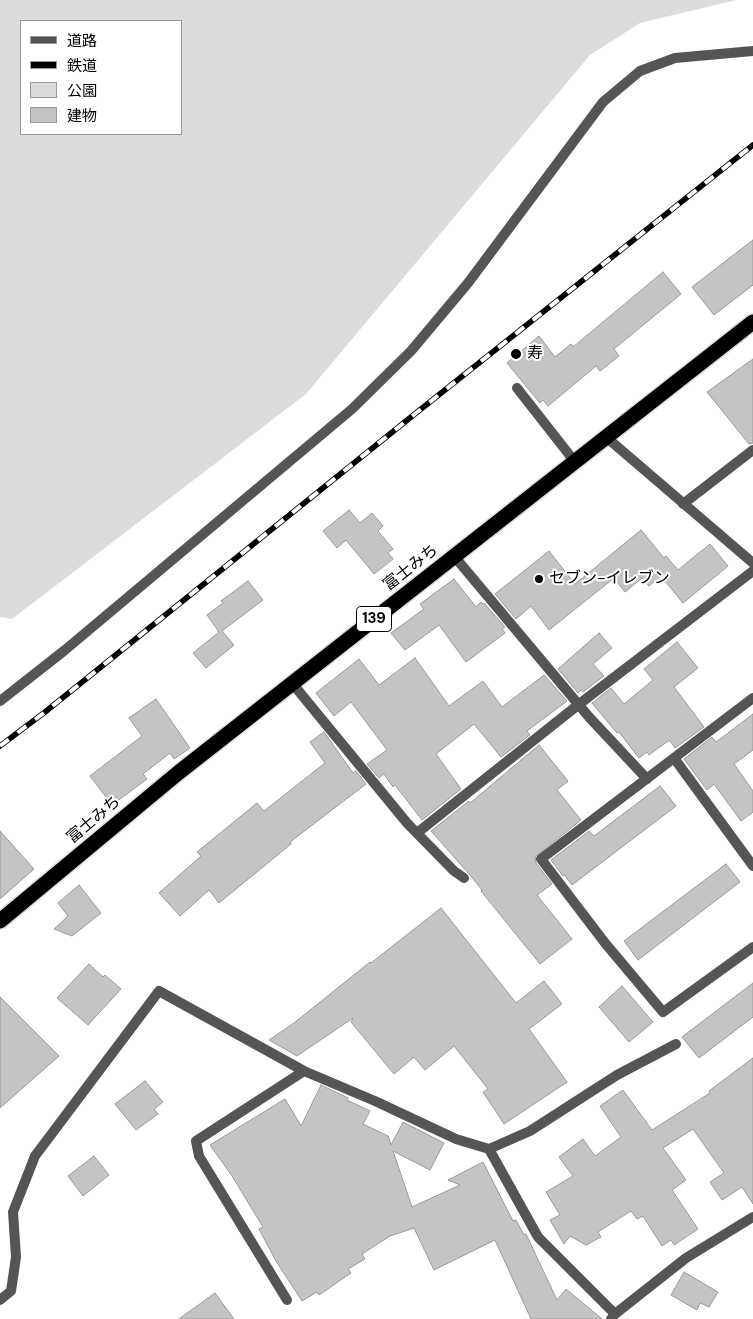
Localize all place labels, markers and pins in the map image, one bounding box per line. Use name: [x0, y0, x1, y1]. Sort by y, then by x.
place label: 寿: [527, 344, 543, 364]
marker: 寿: [509, 347, 523, 361]
place label: セブン-イレブン: [549, 569, 670, 589]
marker: セブン-イレブン: [533, 573, 545, 585]

